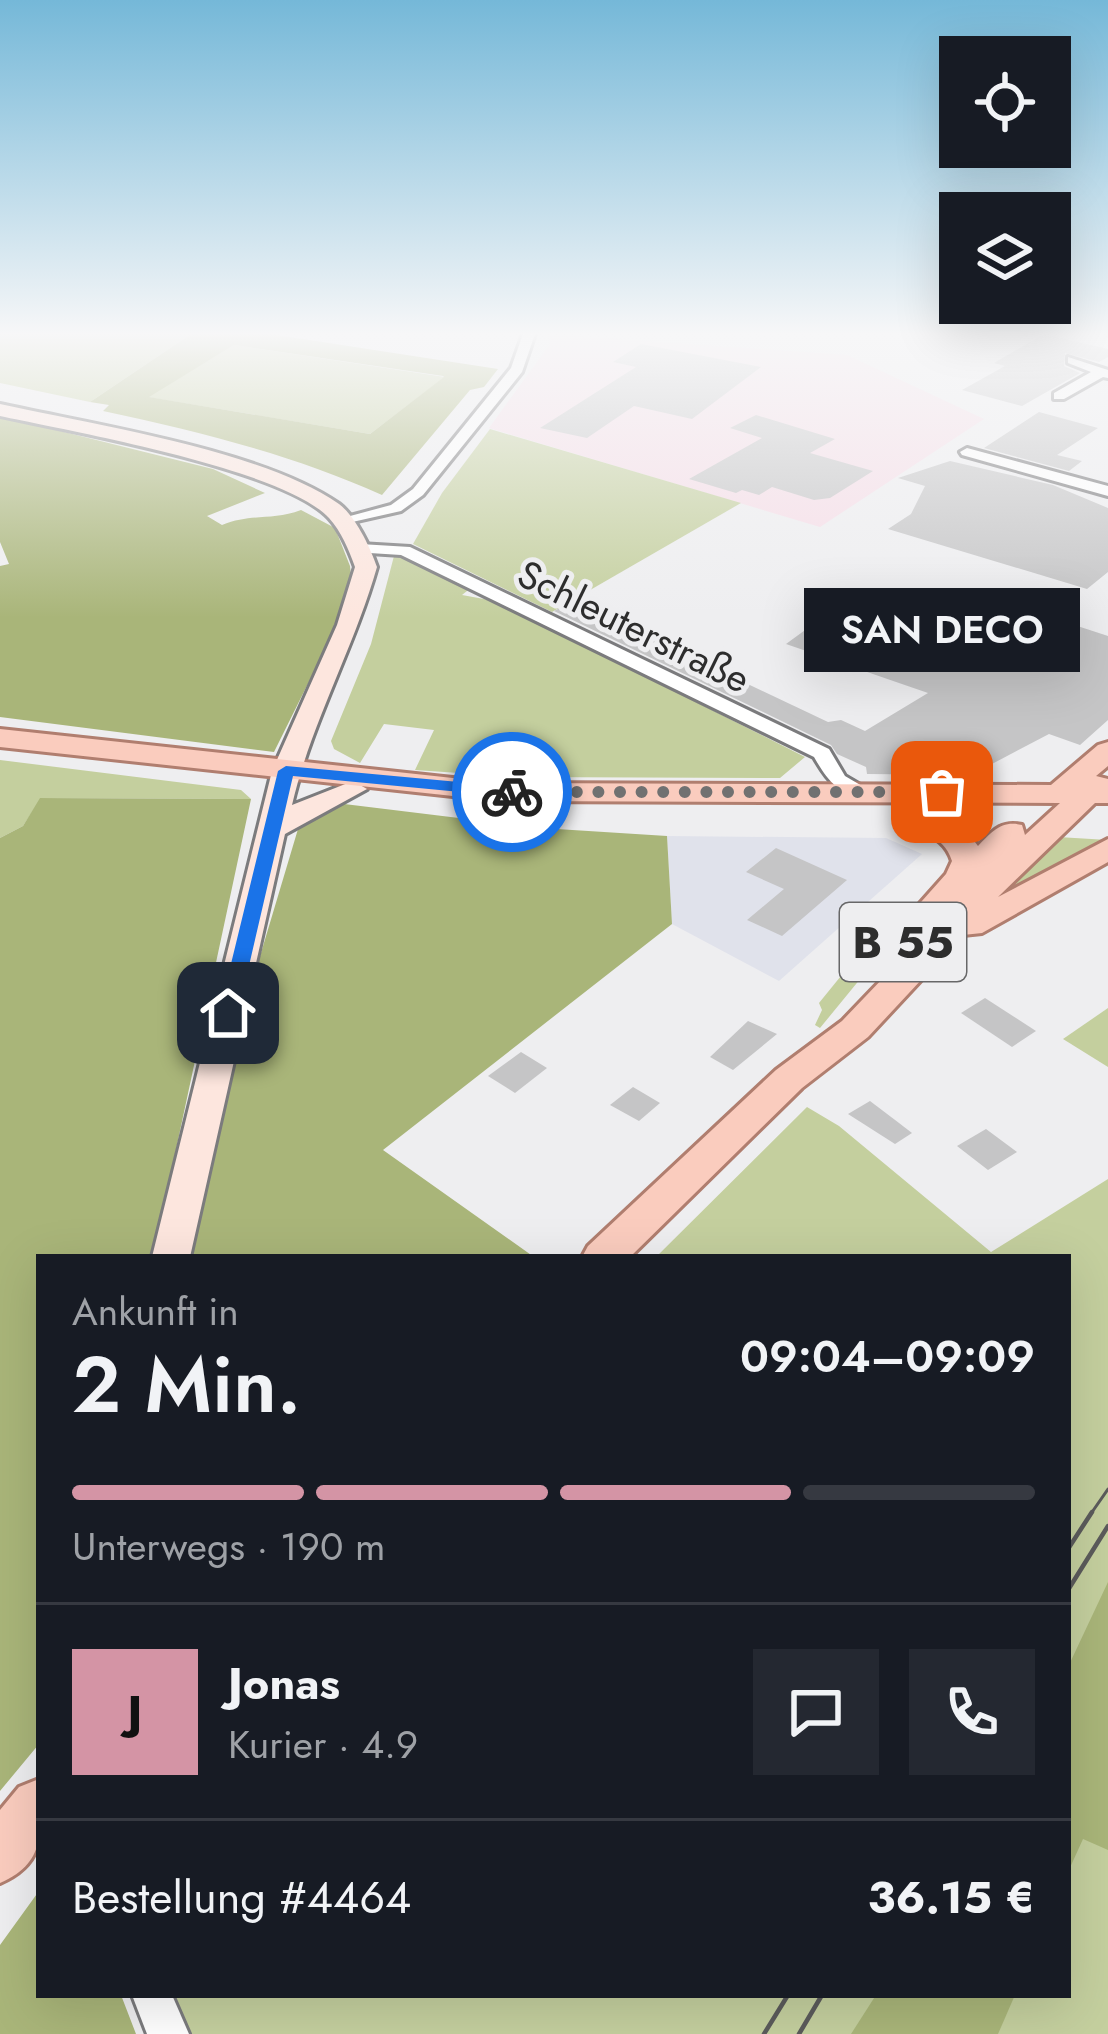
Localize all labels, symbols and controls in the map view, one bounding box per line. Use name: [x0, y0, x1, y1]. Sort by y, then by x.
map controls: [939, 36, 1071, 324]
button: locate: [939, 36, 1071, 168]
button: layers: [939, 192, 1071, 324]
street label: Schleuterstraße: [508, 546, 760, 707]
callout: SAN DECO: [804, 588, 1080, 672]
text: SAN DECO: [840, 601, 1044, 658]
courier: [452, 732, 572, 852]
pin: [891, 741, 993, 843]
icon: bike: [479, 759, 545, 825]
icon: bag: [909, 759, 975, 825]
road number: B 55: [840, 903, 966, 981]
pin: [177, 962, 279, 1064]
icon: home: [195, 980, 261, 1046]
text: Ankunft in: [72, 1283, 239, 1340]
text: 09:04–09:09: [740, 1324, 1035, 1389]
text: 2 Min.: [72, 1329, 301, 1441]
text: Unterwegs · 190 m: [72, 1518, 385, 1575]
button: chat: [753, 1649, 879, 1775]
button: phone: [909, 1649, 1035, 1775]
text: Jonas: [228, 1651, 340, 1716]
text: J: [128, 1679, 142, 1744]
text: Kurier · 4.9: [228, 1716, 418, 1773]
text: Bestellung #4464: [72, 1865, 411, 1930]
text: 36.15 €: [868, 1865, 1035, 1930]

